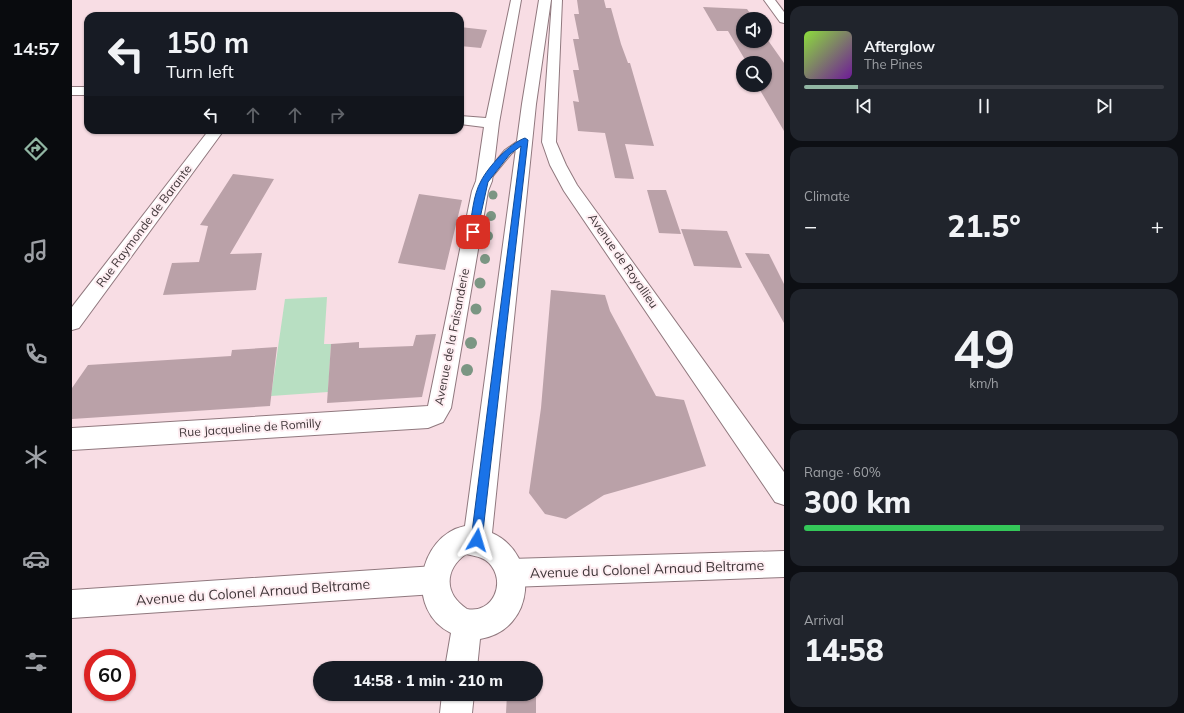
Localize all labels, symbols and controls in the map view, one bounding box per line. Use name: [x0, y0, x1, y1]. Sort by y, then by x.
map controls: [736, 12, 772, 92]
button: sound: [736, 12, 772, 48]
text: 150 m: [166, 25, 249, 60]
icon: left: [100, 28, 152, 80]
text: 14:57: [12, 37, 60, 60]
text: Afterglow: [864, 37, 935, 56]
button: search: [736, 56, 772, 92]
text: The Pines: [864, 56, 923, 72]
text: Turn left: [166, 60, 234, 83]
icon: previous: [853, 95, 875, 117]
icon: pause: [973, 95, 995, 117]
icon: next: [1093, 95, 1115, 117]
icon: left: [200, 104, 222, 126]
icon: ahead: [242, 104, 264, 126]
icon: ahead: [284, 104, 306, 126]
icon: right: [326, 104, 348, 126]
icon: directions: [22, 135, 50, 163]
street label: Rue Raymonde de Barante: [93, 162, 195, 290]
text: Climate: [804, 188, 850, 204]
text: 21.5°: [947, 207, 1021, 245]
street label: Avenue de Royallieu: [585, 210, 662, 311]
text: −: [804, 212, 817, 240]
text: +: [1151, 212, 1164, 240]
pin: [456, 215, 490, 249]
icon: arrive: [462, 221, 484, 243]
icon: music: [22, 237, 50, 265]
street label: Avenue de la Faisanderie: [431, 267, 472, 407]
text: 49: [953, 316, 1015, 381]
icon: phone: [22, 340, 50, 368]
text: km/h: [969, 375, 999, 391]
street label: Rue Jacqueline de Romilly: [178, 415, 322, 440]
icon: climate: [22, 443, 50, 471]
text: Range · 60%: [804, 464, 881, 480]
text: 300 km: [804, 483, 911, 521]
position arrow: [456, 519, 498, 561]
icon: car: [22, 545, 50, 573]
street label: Avenue du Colonel Arnaud Beltrame: [529, 556, 765, 582]
street label: Avenue du Colonel Arnaud Beltrame: [135, 575, 371, 609]
text: Arrival: [804, 612, 844, 628]
text: 14:58: [804, 631, 884, 669]
icon: filters: [22, 648, 50, 676]
speed limit sign: 60: [84, 649, 136, 701]
text: 14:58 · 1 min · 210 m: [353, 671, 503, 690]

